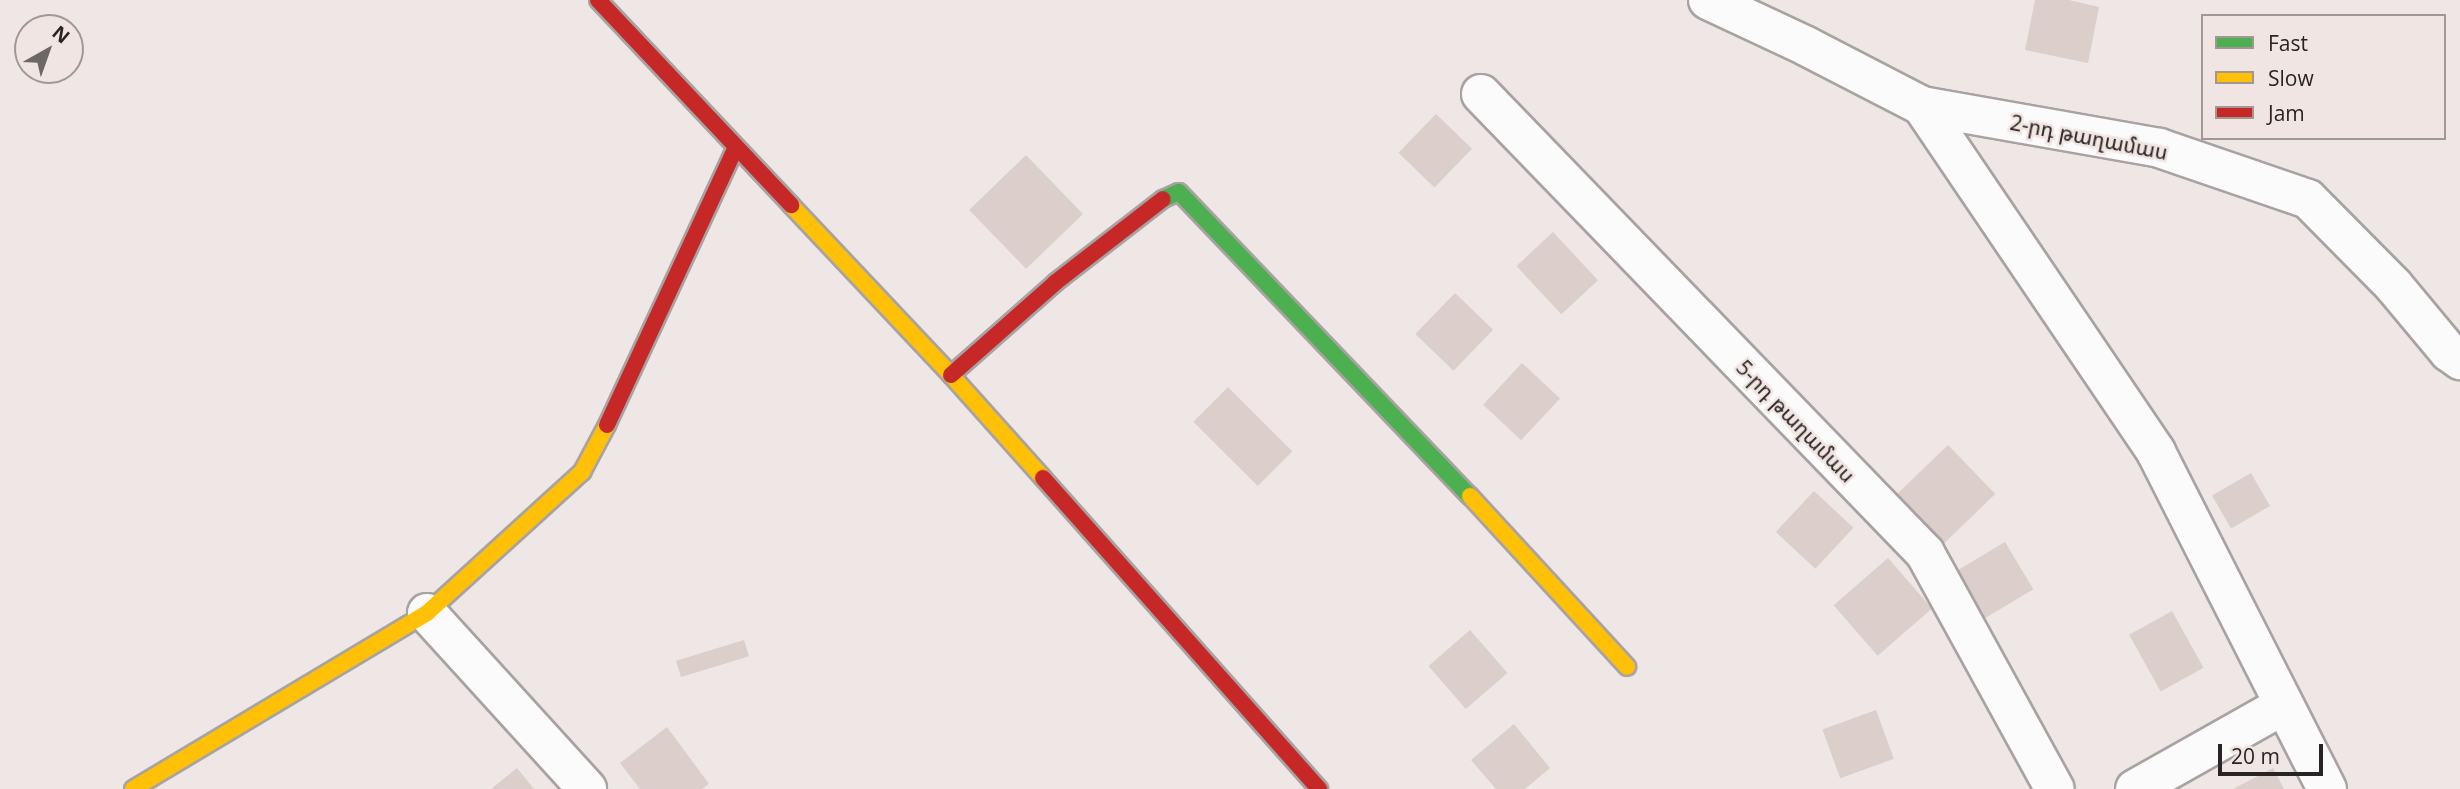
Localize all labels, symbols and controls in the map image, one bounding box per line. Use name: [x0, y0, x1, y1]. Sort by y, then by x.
north arrow: [14, 14, 84, 84]
legend: [2201, 14, 2446, 140]
text: N: [47, 20, 75, 49]
text: Fast: [2268, 29, 2308, 57]
text: Slow: [2268, 64, 2314, 92]
text: Jam: [2268, 99, 2305, 127]
street label: 2-րդ թաղամաս: [2008, 109, 2170, 165]
street label: 5-րդ թաղամաս: [1731, 355, 1861, 487]
scale bar: [2222, 730, 2327, 774]
text: 20 m: [2231, 742, 2280, 770]

